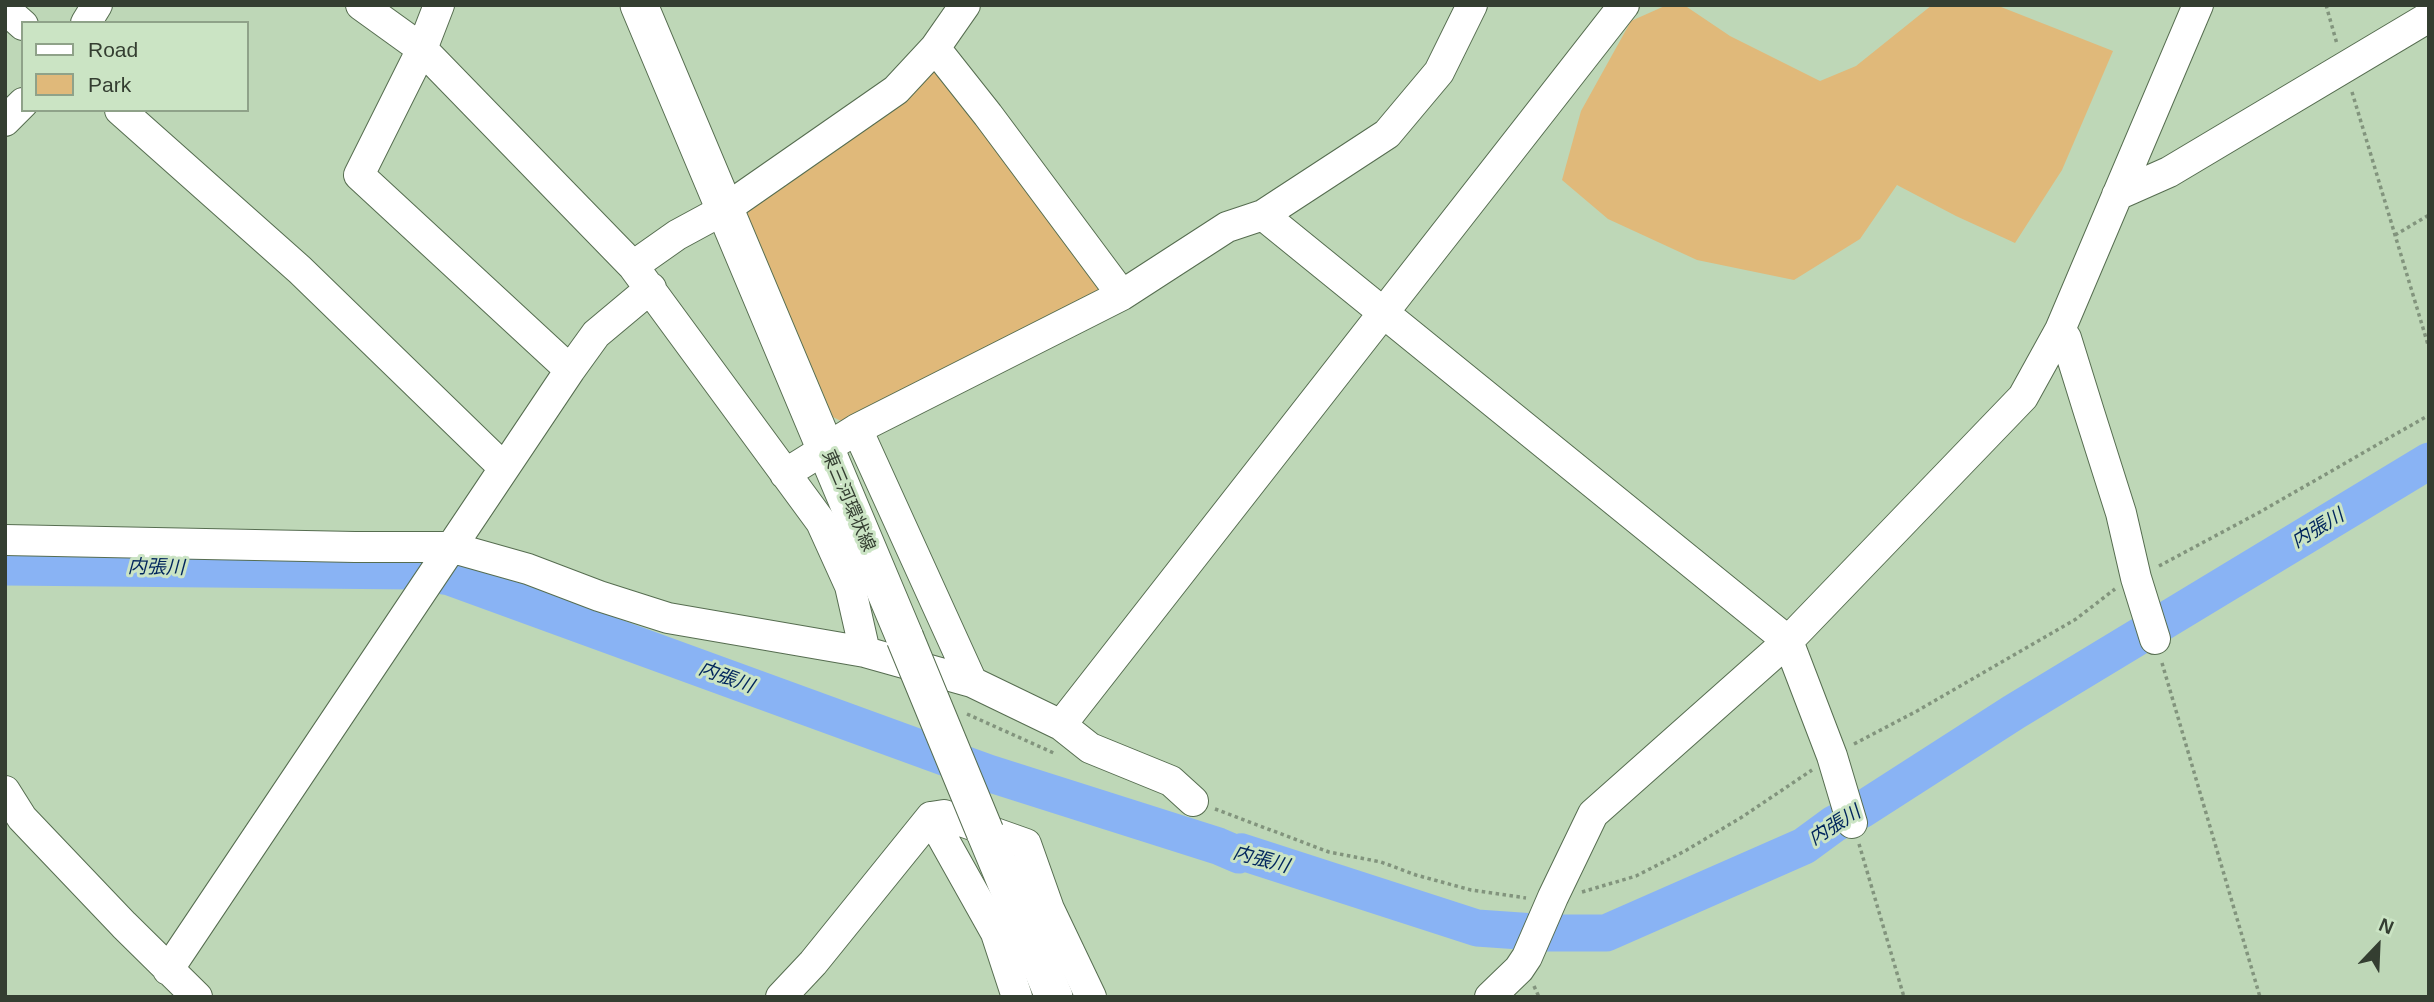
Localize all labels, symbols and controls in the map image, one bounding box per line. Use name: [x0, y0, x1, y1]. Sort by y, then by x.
legend: [21, 21, 248, 112]
text: Road: [88, 38, 138, 61]
text: Park: [88, 73, 131, 96]
street label: 東三河環状線: [817, 447, 879, 555]
water label: 内張川: [2288, 505, 2348, 553]
water label: 内張川: [127, 556, 185, 580]
water label: 内張川: [695, 658, 757, 698]
water label: 内張川: [1805, 801, 1865, 851]
water label: 内張川: [1231, 842, 1291, 878]
north arrow: [2343, 911, 2413, 981]
text: N: [2376, 914, 2397, 939]

